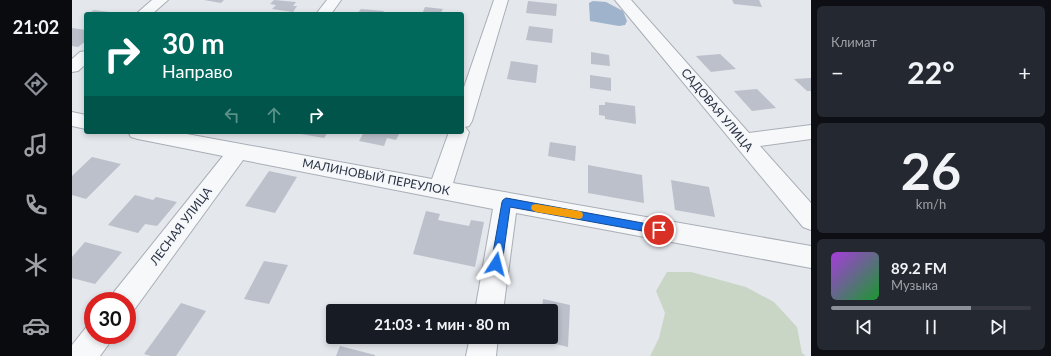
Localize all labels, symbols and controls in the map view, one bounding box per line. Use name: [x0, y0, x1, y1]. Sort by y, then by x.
text: 21:02: [13, 16, 59, 38]
text: 30 m: [162, 26, 225, 60]
icon: right: [96, 28, 148, 80]
text: Климат: [831, 34, 877, 50]
text: 22°: [907, 54, 955, 90]
text: −: [831, 59, 844, 86]
text: +: [1018, 59, 1031, 86]
text: Направо: [162, 60, 233, 82]
street label: САДОВАЯ УЛИЦА: [678, 65, 757, 155]
icon: directions: [22, 70, 50, 98]
icon: left: [221, 104, 243, 126]
icon: ahead: [263, 104, 285, 126]
icon: right: [305, 104, 327, 126]
icon: music: [22, 131, 50, 159]
text: 26: [901, 139, 961, 201]
street label: МАЛИНОВЫЙ ПЕРЕУЛОК: [301, 155, 451, 198]
street label: ЛЕСНАЯ УЛИЦА: [146, 183, 215, 269]
icon: phone: [22, 191, 50, 219]
text: km/h: [916, 196, 946, 212]
pin: [642, 213, 676, 247]
icon: arrive: [648, 219, 670, 241]
position arrow: [475, 243, 517, 285]
icon: climate: [22, 251, 50, 279]
text: 89.2 FM: [891, 259, 947, 277]
text: Музыка: [891, 277, 938, 293]
speed limit sign: 30: [84, 292, 136, 344]
icon: car: [22, 312, 50, 340]
text: 21:03 · 1 мин · 80 m: [374, 315, 510, 333]
icon: previous: [853, 316, 875, 338]
icon: pause: [920, 316, 942, 338]
icon: next: [987, 316, 1009, 338]

